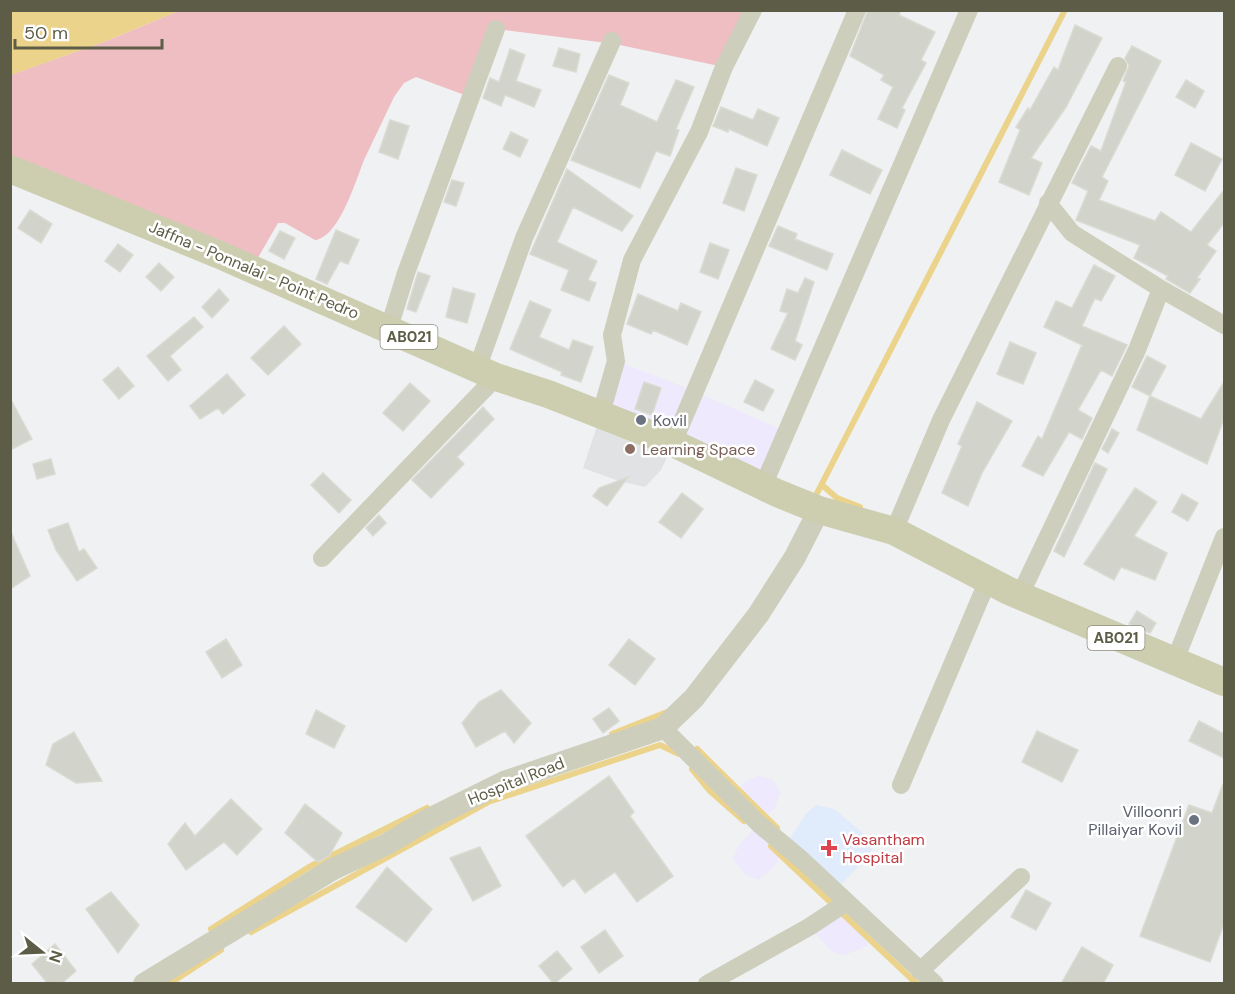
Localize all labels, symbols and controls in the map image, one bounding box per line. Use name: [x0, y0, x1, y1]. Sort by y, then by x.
scale bar: [15, 12, 162, 50]
text: 50 m: [24, 21, 68, 45]
street label: Jaffna - Ponnalai - Point Pedro: [146, 216, 362, 324]
road number: AB021: [380, 325, 438, 349]
place label: Kovil: [653, 410, 687, 431]
marker: Kovil: [634, 413, 648, 427]
place label: Learning Space: [642, 439, 755, 460]
marker: Learning Space: [623, 442, 637, 456]
road number: AB021: [1088, 626, 1144, 650]
street label: Hospital Road: [465, 752, 567, 810]
place label: Villoonri Pillaiyar Kovil: [1088, 801, 1182, 840]
marker: Villoonri Pillaiyar Kovil: [1187, 813, 1201, 827]
place label: Vasantham Hospital: [842, 829, 925, 868]
marker: Vasantham Hospital: [820, 839, 838, 857]
north arrow: [12, 922, 72, 982]
text: N: [44, 948, 68, 965]

